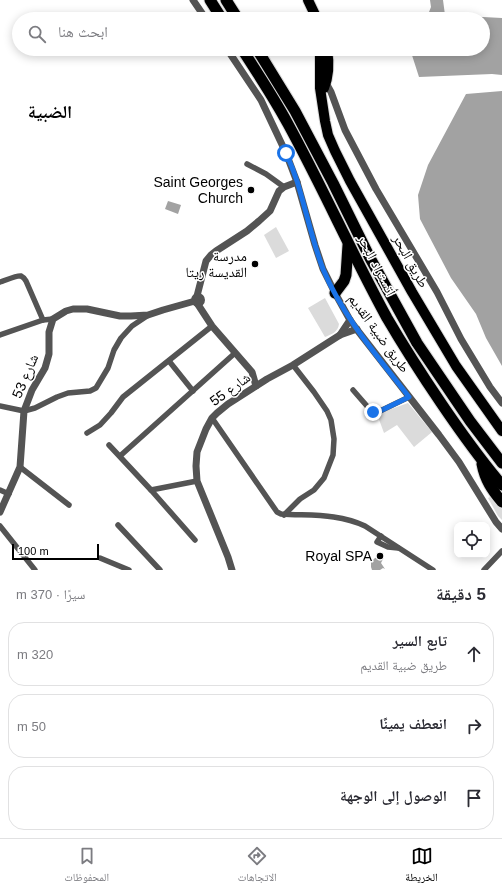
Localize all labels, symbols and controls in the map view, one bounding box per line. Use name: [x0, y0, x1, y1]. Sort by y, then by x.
search box: [12, 12, 490, 56]
icon: search: [26, 23, 48, 45]
text: ابحث هنا: [58, 23, 108, 40]
district label: الضبية: [28, 102, 72, 123]
route start: [277, 144, 295, 162]
place label: Saint Georges Church: [154, 174, 243, 206]
marker: Saint Georges Church: [246, 185, 256, 195]
street label: أتستراد البحر: [353, 231, 399, 299]
street label: طريق البحر: [388, 231, 432, 291]
place label: مدرسة القديسة ريتا: [186, 248, 247, 281]
marker: مدرسة القديسة ريتا: [250, 259, 260, 269]
street label: طريق ضبية القديم: [343, 290, 413, 377]
street label: شارع 53: [9, 352, 43, 401]
street label: شارع 55: [207, 369, 255, 411]
route end: [364, 403, 382, 421]
map controls: [454, 522, 490, 558]
button: locate: [454, 522, 490, 558]
scale bar: [12, 542, 99, 561]
text: 100 m: [18, 545, 49, 557]
place label: Royal SPA: [305, 548, 373, 564]
marker: Royal SPA: [375, 551, 385, 561]
text: 5 دقيقة: [436, 585, 486, 604]
text: سيرًا · 370 m: [16, 587, 85, 602]
text: تابع السير: [393, 632, 447, 649]
icon: ahead: [463, 643, 485, 665]
text: 320 m: [17, 647, 53, 662]
text: طريق ضبية القديم: [360, 658, 447, 673]
text: انعطف يمينًا: [379, 715, 447, 732]
icon: right: [463, 715, 485, 737]
text: 50 m: [17, 719, 46, 734]
text: الوصول إلى الوجهة: [340, 787, 447, 804]
icon: arrive: [463, 787, 485, 809]
tab: المحفوظات: [64, 845, 109, 888]
tab: الاتجاهات: [238, 845, 277, 888]
tab: الخريطة: [405, 845, 438, 888]

